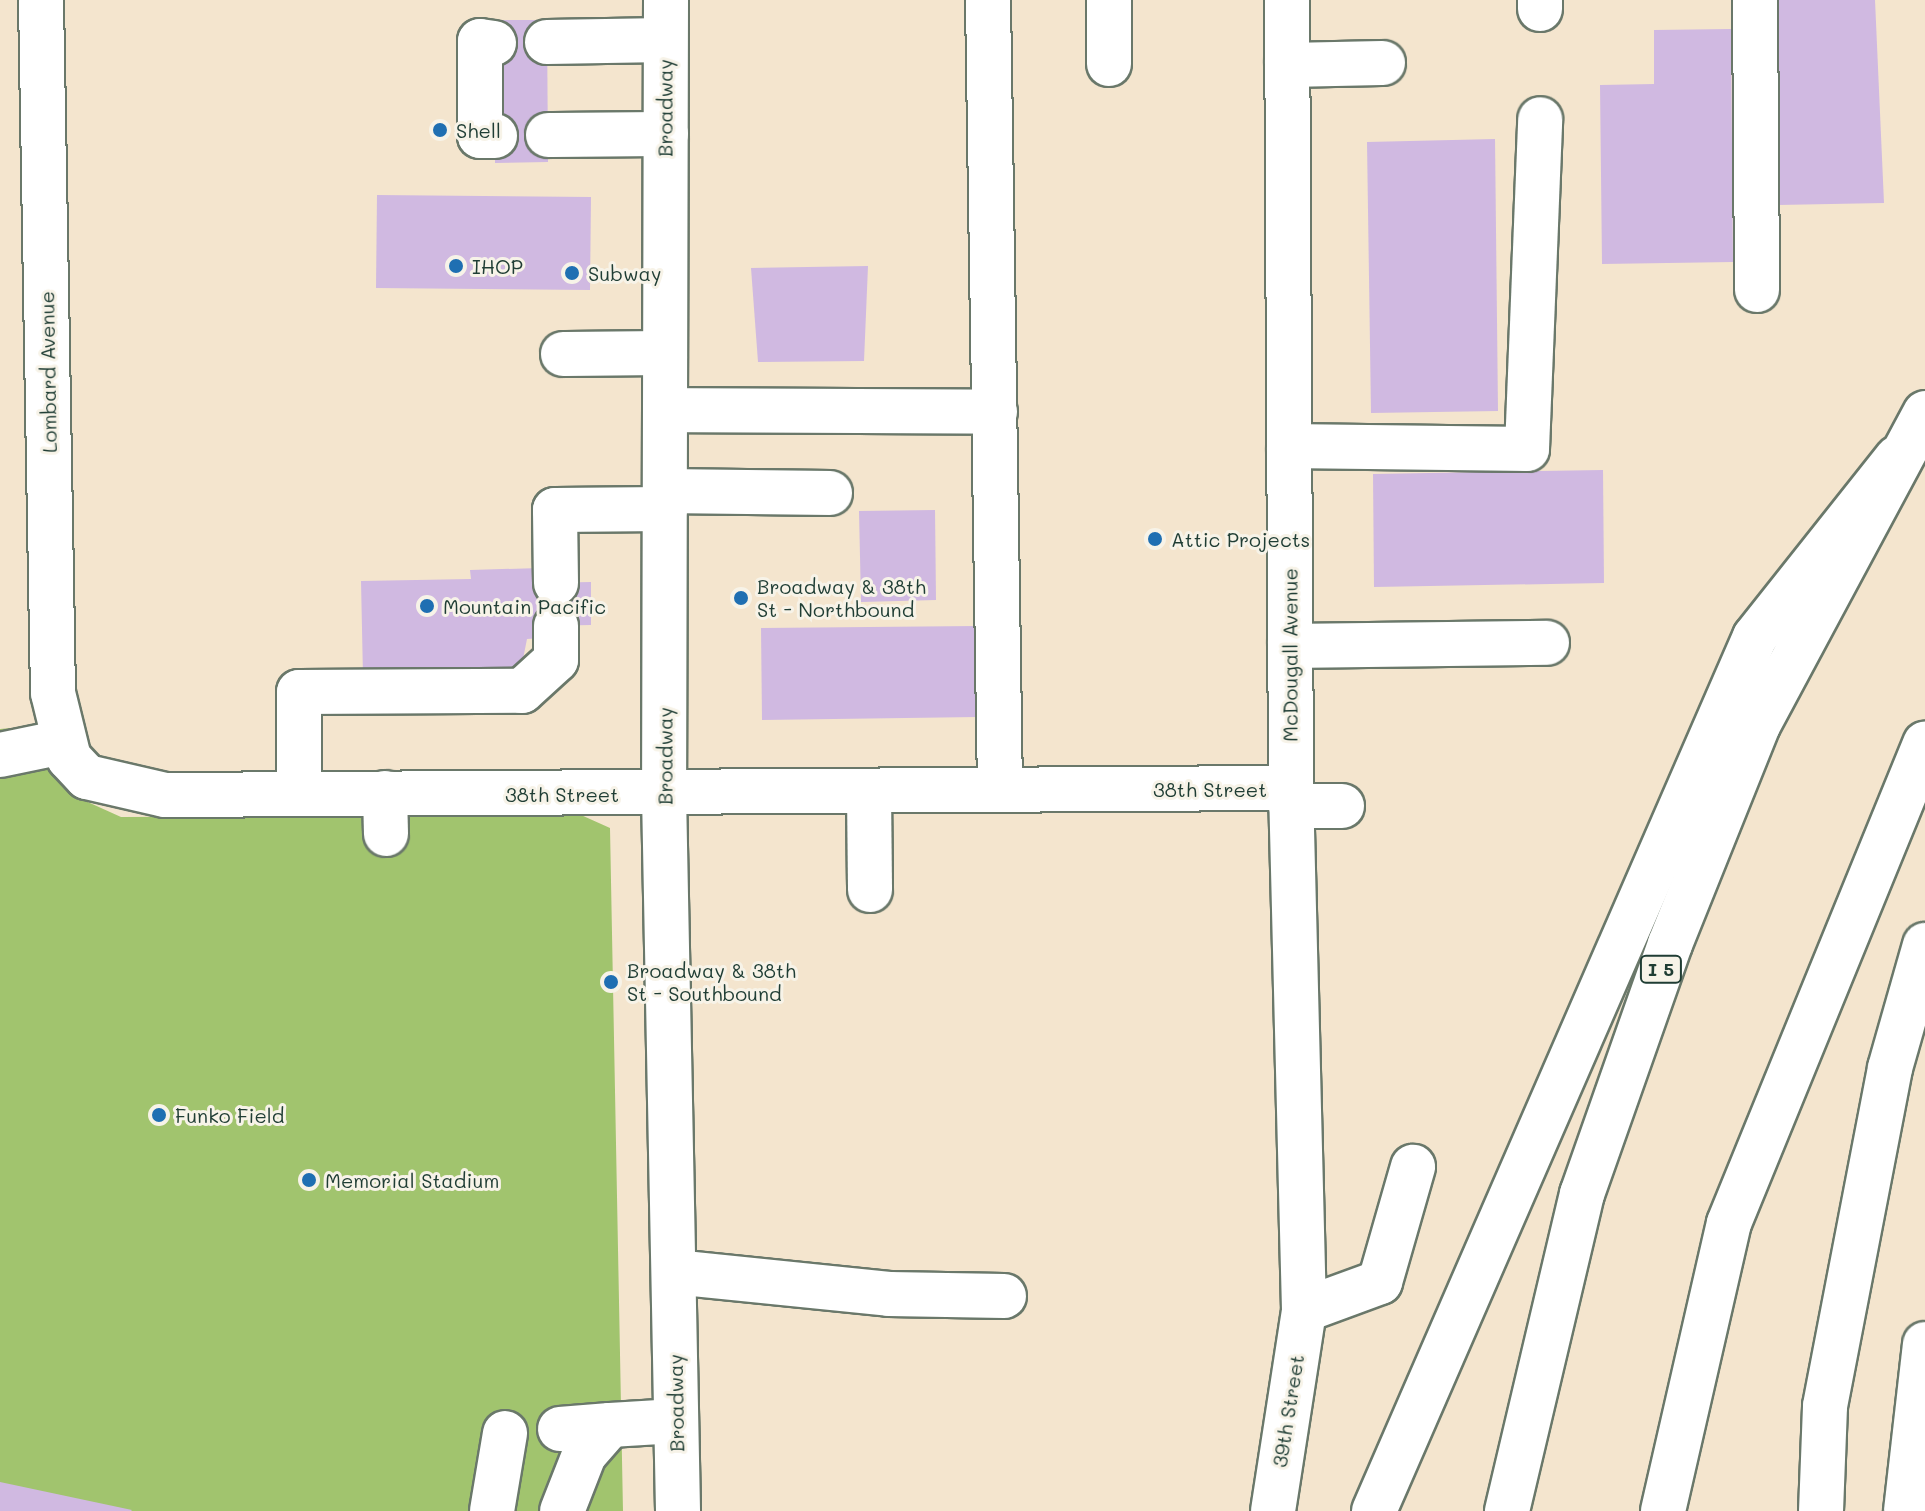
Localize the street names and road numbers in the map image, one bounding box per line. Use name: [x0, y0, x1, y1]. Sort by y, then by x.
street label: Broadway: [653, 59, 677, 157]
street label: Lombard Avenue: [35, 291, 61, 453]
street label: McDougall Avenue: [1278, 568, 1302, 742]
street label: Broadway: [653, 707, 677, 805]
street label: 38th Street: [1153, 777, 1267, 801]
street label: 38th Street: [505, 782, 619, 806]
road number: I 5: [1639, 955, 1683, 983]
street label: 39th Street: [1267, 1353, 1309, 1469]
street label: Broadway: [663, 1354, 689, 1452]

